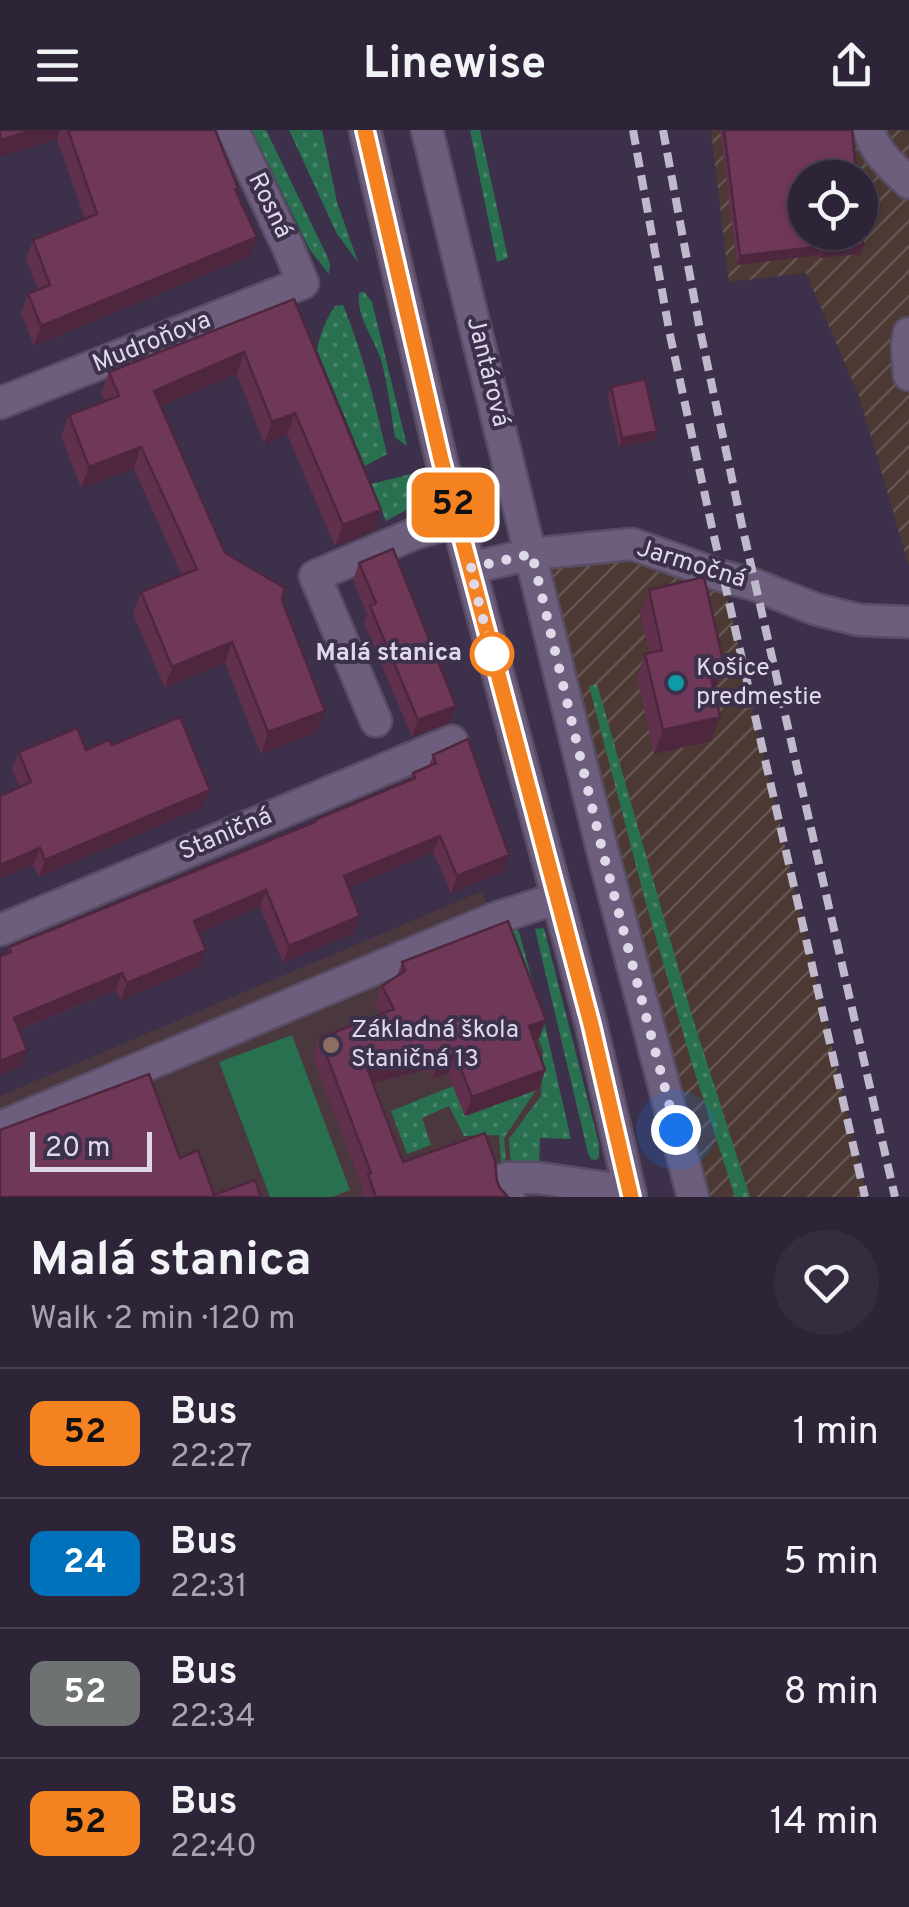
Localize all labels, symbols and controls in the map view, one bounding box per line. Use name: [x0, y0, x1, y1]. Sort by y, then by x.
text: Linewise: [363, 37, 546, 94]
icon: menu: [30, 38, 85, 93]
icon: share: [824, 38, 879, 93]
map controls: [788, 160, 878, 250]
button: locate: [788, 160, 878, 250]
street label: Rosná: [240, 168, 298, 244]
street label: Mudroňova: [88, 305, 216, 381]
street label: Jantárová: [458, 314, 516, 430]
line badge: 52: [408, 472, 498, 538]
text: 52: [432, 483, 474, 527]
street label: Jarmočná: [632, 533, 750, 597]
marker: Malá stanica: [471, 633, 513, 675]
place label: Malá stanica: [315, 638, 462, 670]
place label: Košice predmestie: [696, 653, 822, 714]
marker: Košice predmestie: [665, 672, 687, 694]
street label: Staničná: [175, 801, 277, 869]
place label: Základná škola Staničná 13: [351, 1015, 519, 1076]
marker: Základná škola Staničná 13: [320, 1034, 342, 1056]
your location: [651, 1105, 701, 1155]
scale bar: [30, 1127, 152, 1172]
text: 20 m: [45, 1131, 110, 1167]
button: heart: [774, 1230, 879, 1335]
text: Malá stanica: [30, 1232, 311, 1292]
text: Walk · 2 min · 120 m: [30, 1300, 295, 1340]
text: Bus: [170, 1389, 237, 1438]
text: 1 min: [793, 1409, 879, 1458]
text: 52: [64, 1411, 106, 1455]
text: 22:27: [170, 1438, 252, 1478]
text: Bus: [170, 1519, 237, 1568]
text: 5 min: [783, 1539, 879, 1588]
text: 24: [63, 1541, 107, 1585]
text: 22:31: [170, 1568, 248, 1608]
text: Bus: [170, 1649, 237, 1698]
text: 8 min: [784, 1669, 879, 1718]
text: 52: [64, 1671, 106, 1715]
text: 22:34: [170, 1698, 256, 1738]
text: Bus: [170, 1779, 237, 1828]
text: 14 min: [770, 1799, 879, 1848]
text: 52: [64, 1801, 106, 1845]
text: 22:40: [170, 1828, 257, 1868]

